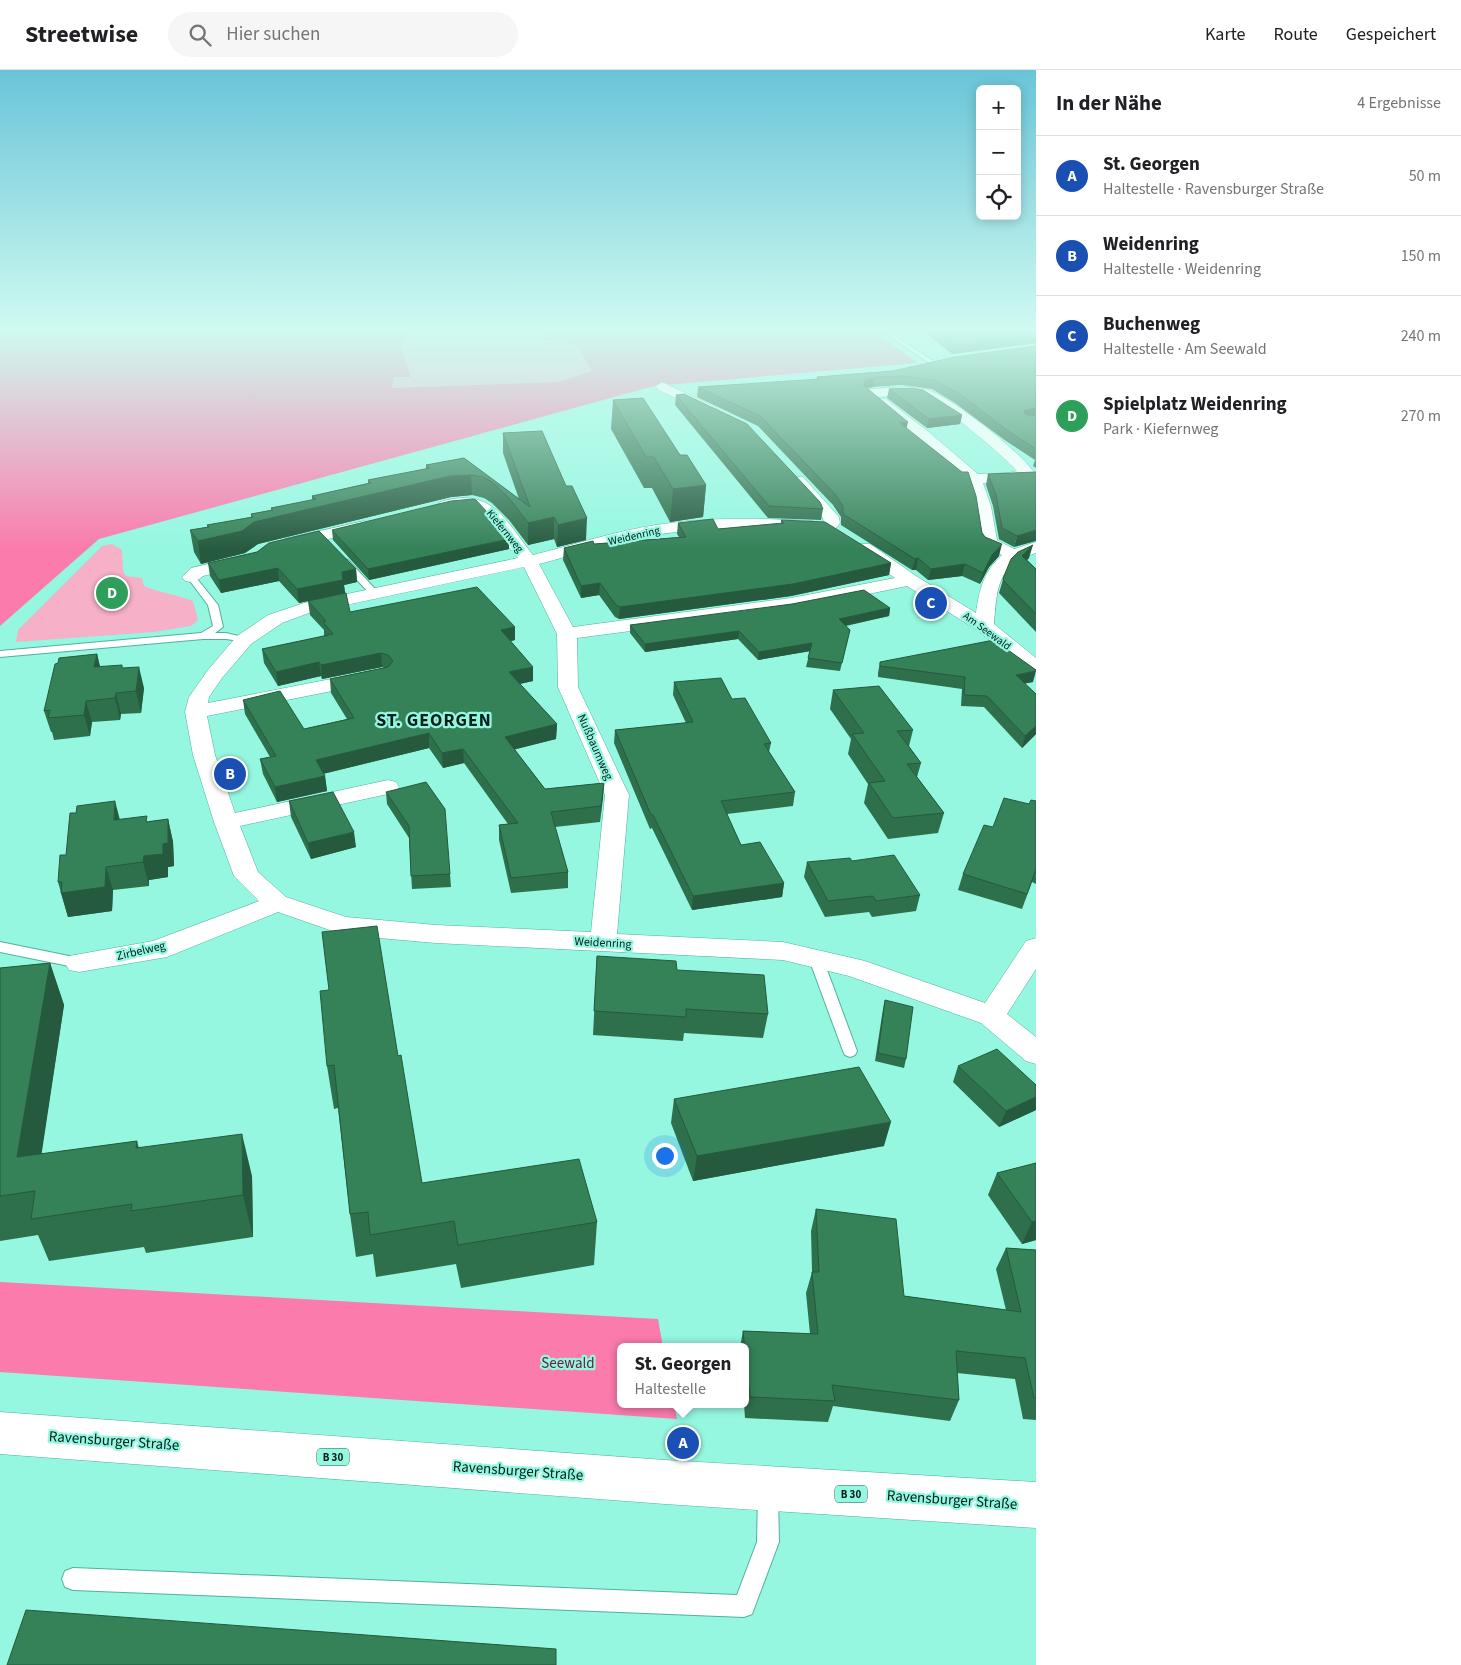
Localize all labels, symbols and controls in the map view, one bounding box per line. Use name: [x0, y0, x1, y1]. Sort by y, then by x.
search box: [168, 12, 518, 57]
text: Streetwise: [25, 17, 138, 52]
icon: search: [186, 21, 214, 49]
text: Hier suchen: [226, 21, 320, 48]
text: Karte: [1205, 22, 1245, 47]
text: Route: [1273, 22, 1318, 47]
text: Gespeichert: [1346, 22, 1436, 47]
map controls: [976, 85, 1021, 220]
button: +: [976, 85, 1021, 130]
text: In der Nähe: [1056, 88, 1162, 118]
text: 4 Ergebnisse: [1357, 92, 1441, 114]
button: −: [976, 130, 1021, 175]
text: St. Georgen: [1103, 151, 1200, 178]
text: A: [1067, 165, 1077, 187]
text: 50 m: [1409, 165, 1441, 187]
button: locate: [976, 175, 1021, 220]
text: Haltestelle · Ravensburger Straße: [1103, 178, 1324, 200]
text: Weidenring: [1103, 231, 1199, 258]
text: B: [1067, 245, 1077, 267]
text: 150 m: [1401, 245, 1441, 267]
text: Haltestelle · Weidenring: [1103, 258, 1261, 280]
text: Buchenweg: [1103, 311, 1200, 338]
text: C: [1067, 325, 1077, 347]
text: 240 m: [1401, 325, 1441, 347]
text: Haltestelle · Am Seewald: [1103, 338, 1267, 360]
text: Spielplatz Weidenring: [1103, 391, 1287, 418]
text: D: [1067, 405, 1077, 427]
text: 270 m: [1401, 405, 1441, 427]
text: Park · Kiefernweg: [1103, 418, 1218, 440]
street label: Kiefernweg: [483, 506, 527, 556]
street label: Weidenring: [607, 523, 662, 549]
pin: D: [96, 574, 128, 612]
pin: C: [915, 584, 947, 622]
street label: Am Seewald: [960, 608, 1014, 654]
district label: ST. GEORGEN: [376, 708, 492, 733]
street label: Nußbaumweg: [573, 711, 617, 783]
pin: B: [214, 755, 246, 793]
street label: Weidenring: [574, 933, 632, 953]
street label: Zirbelweg: [115, 937, 167, 965]
your location: [652, 1143, 678, 1169]
popup: [617, 1343, 749, 1408]
text: St. Georgen: [635, 1351, 731, 1378]
park label: Seewald: [541, 1353, 595, 1374]
text: Haltestelle: [635, 1378, 706, 1400]
pin: A: [667, 1424, 699, 1462]
street label: Ravensburger Straße: [48, 1426, 180, 1456]
road number: B 30: [317, 1448, 349, 1465]
street label: Ravensburger Straße: [452, 1456, 584, 1486]
street label: Ravensburger Straße: [886, 1485, 1018, 1515]
road number: B 30: [835, 1486, 867, 1502]

